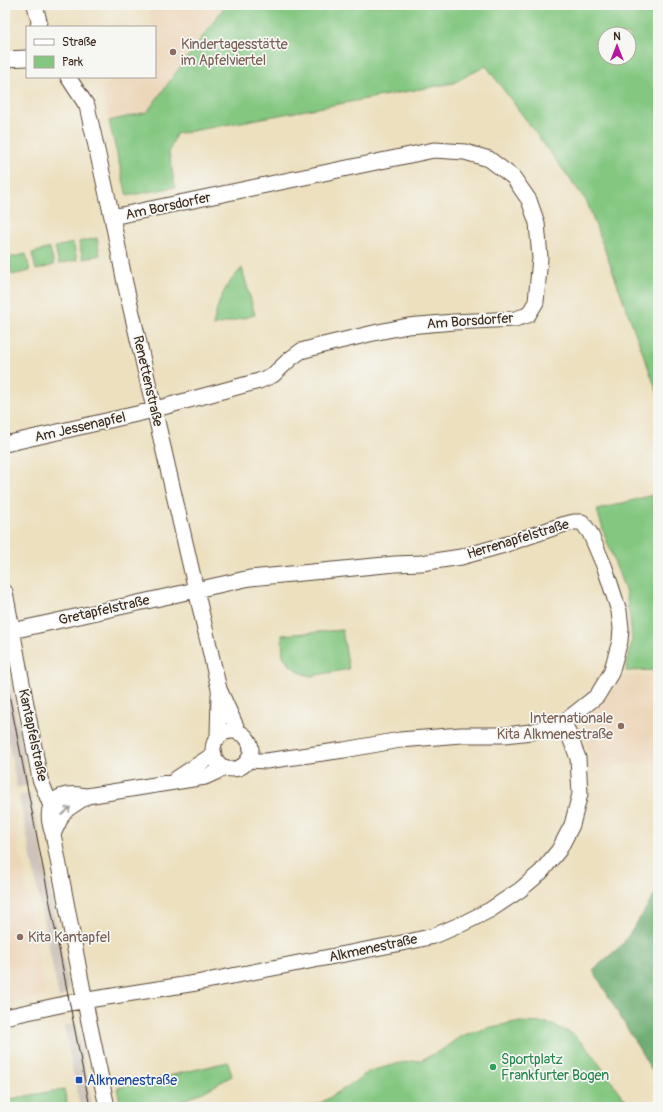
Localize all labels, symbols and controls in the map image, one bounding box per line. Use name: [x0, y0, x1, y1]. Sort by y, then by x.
legend: [26, 26, 156, 78]
north arrow: [597, 26, 637, 66]
text: N: [613, 30, 621, 43]
text: Straße: [62, 35, 96, 50]
place label: Kindertagesstätte im Apfelviertel: [181, 36, 288, 69]
marker: Kindertagesstätte im Apfelviertel: [168, 47, 178, 57]
text: Park: [62, 55, 83, 70]
street label: Am Borsdorfer: [124, 189, 212, 223]
street label: Am Borsdorfer: [426, 309, 514, 333]
street label: Renettenstraße: [129, 334, 167, 428]
street label: Am Jessenapfel: [33, 408, 127, 446]
street label: Herrenapfelstraße: [465, 515, 571, 563]
street label: Gretapfelstraße: [57, 591, 151, 629]
street label: Kantapfelstraße: [15, 687, 51, 783]
place label: Internationale Kita Alkmenestraße: [497, 710, 613, 743]
marker: Internationale Kita Alkmenestraße: [616, 721, 626, 731]
one-way arrow: [61, 807, 71, 816]
place label: Kita Kantapfel: [28, 929, 110, 946]
street label: Alkmenestraße: [327, 930, 419, 966]
marker: Kita Kantapfel: [15, 932, 25, 942]
place label: Sportplatz Frankfurter Bogen: [501, 1051, 609, 1084]
marker: Sportplatz Frankfurter Bogen: [488, 1062, 498, 1072]
place label: Alkmenestraße: [87, 1072, 177, 1089]
marker: Alkmenestraße: [74, 1075, 84, 1085]

